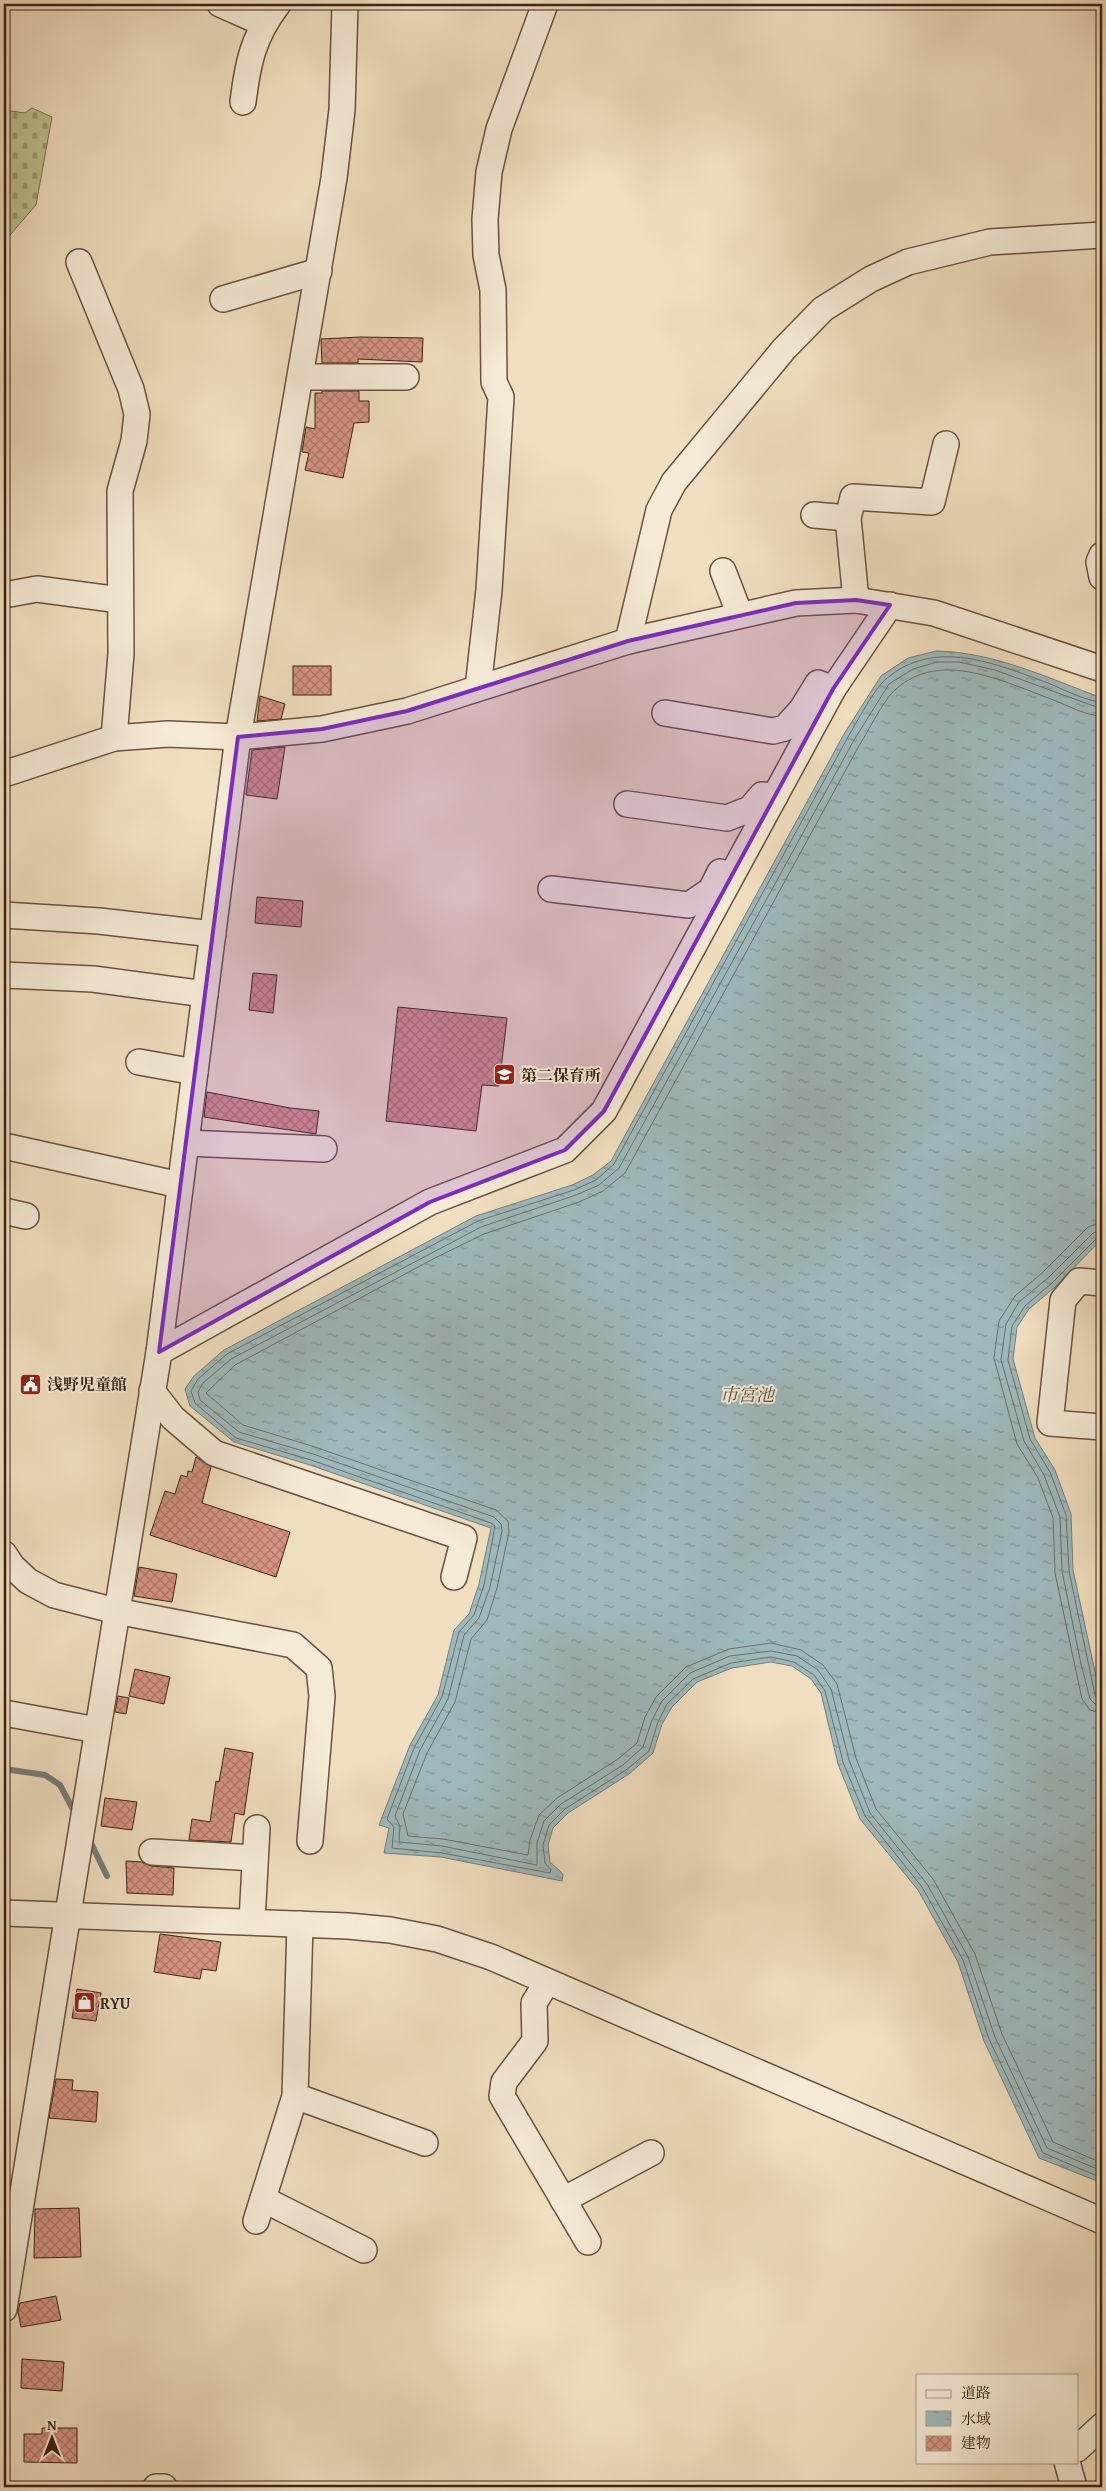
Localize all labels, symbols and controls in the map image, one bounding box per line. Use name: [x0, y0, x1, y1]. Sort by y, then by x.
school or university icon: 第二保育所: [493, 1063, 517, 1087]
place label: 第二保育所: [521, 1063, 601, 1087]
public building icon: 浅野児童館: [19, 1372, 43, 1396]
place label: 浅野児童館: [47, 1372, 127, 1396]
water label: 市宮池: [720, 1381, 776, 1408]
shop icon: RYU: [72, 1991, 96, 2015]
place label: RYU: [100, 1991, 131, 2015]
legend: [916, 2374, 1078, 2464]
text: 道路: [961, 2382, 991, 2403]
text: 水域: [961, 2408, 991, 2429]
north arrow: [28, 2414, 78, 2464]
text: N: [47, 2415, 57, 2435]
text: 建物: [961, 2432, 991, 2453]

